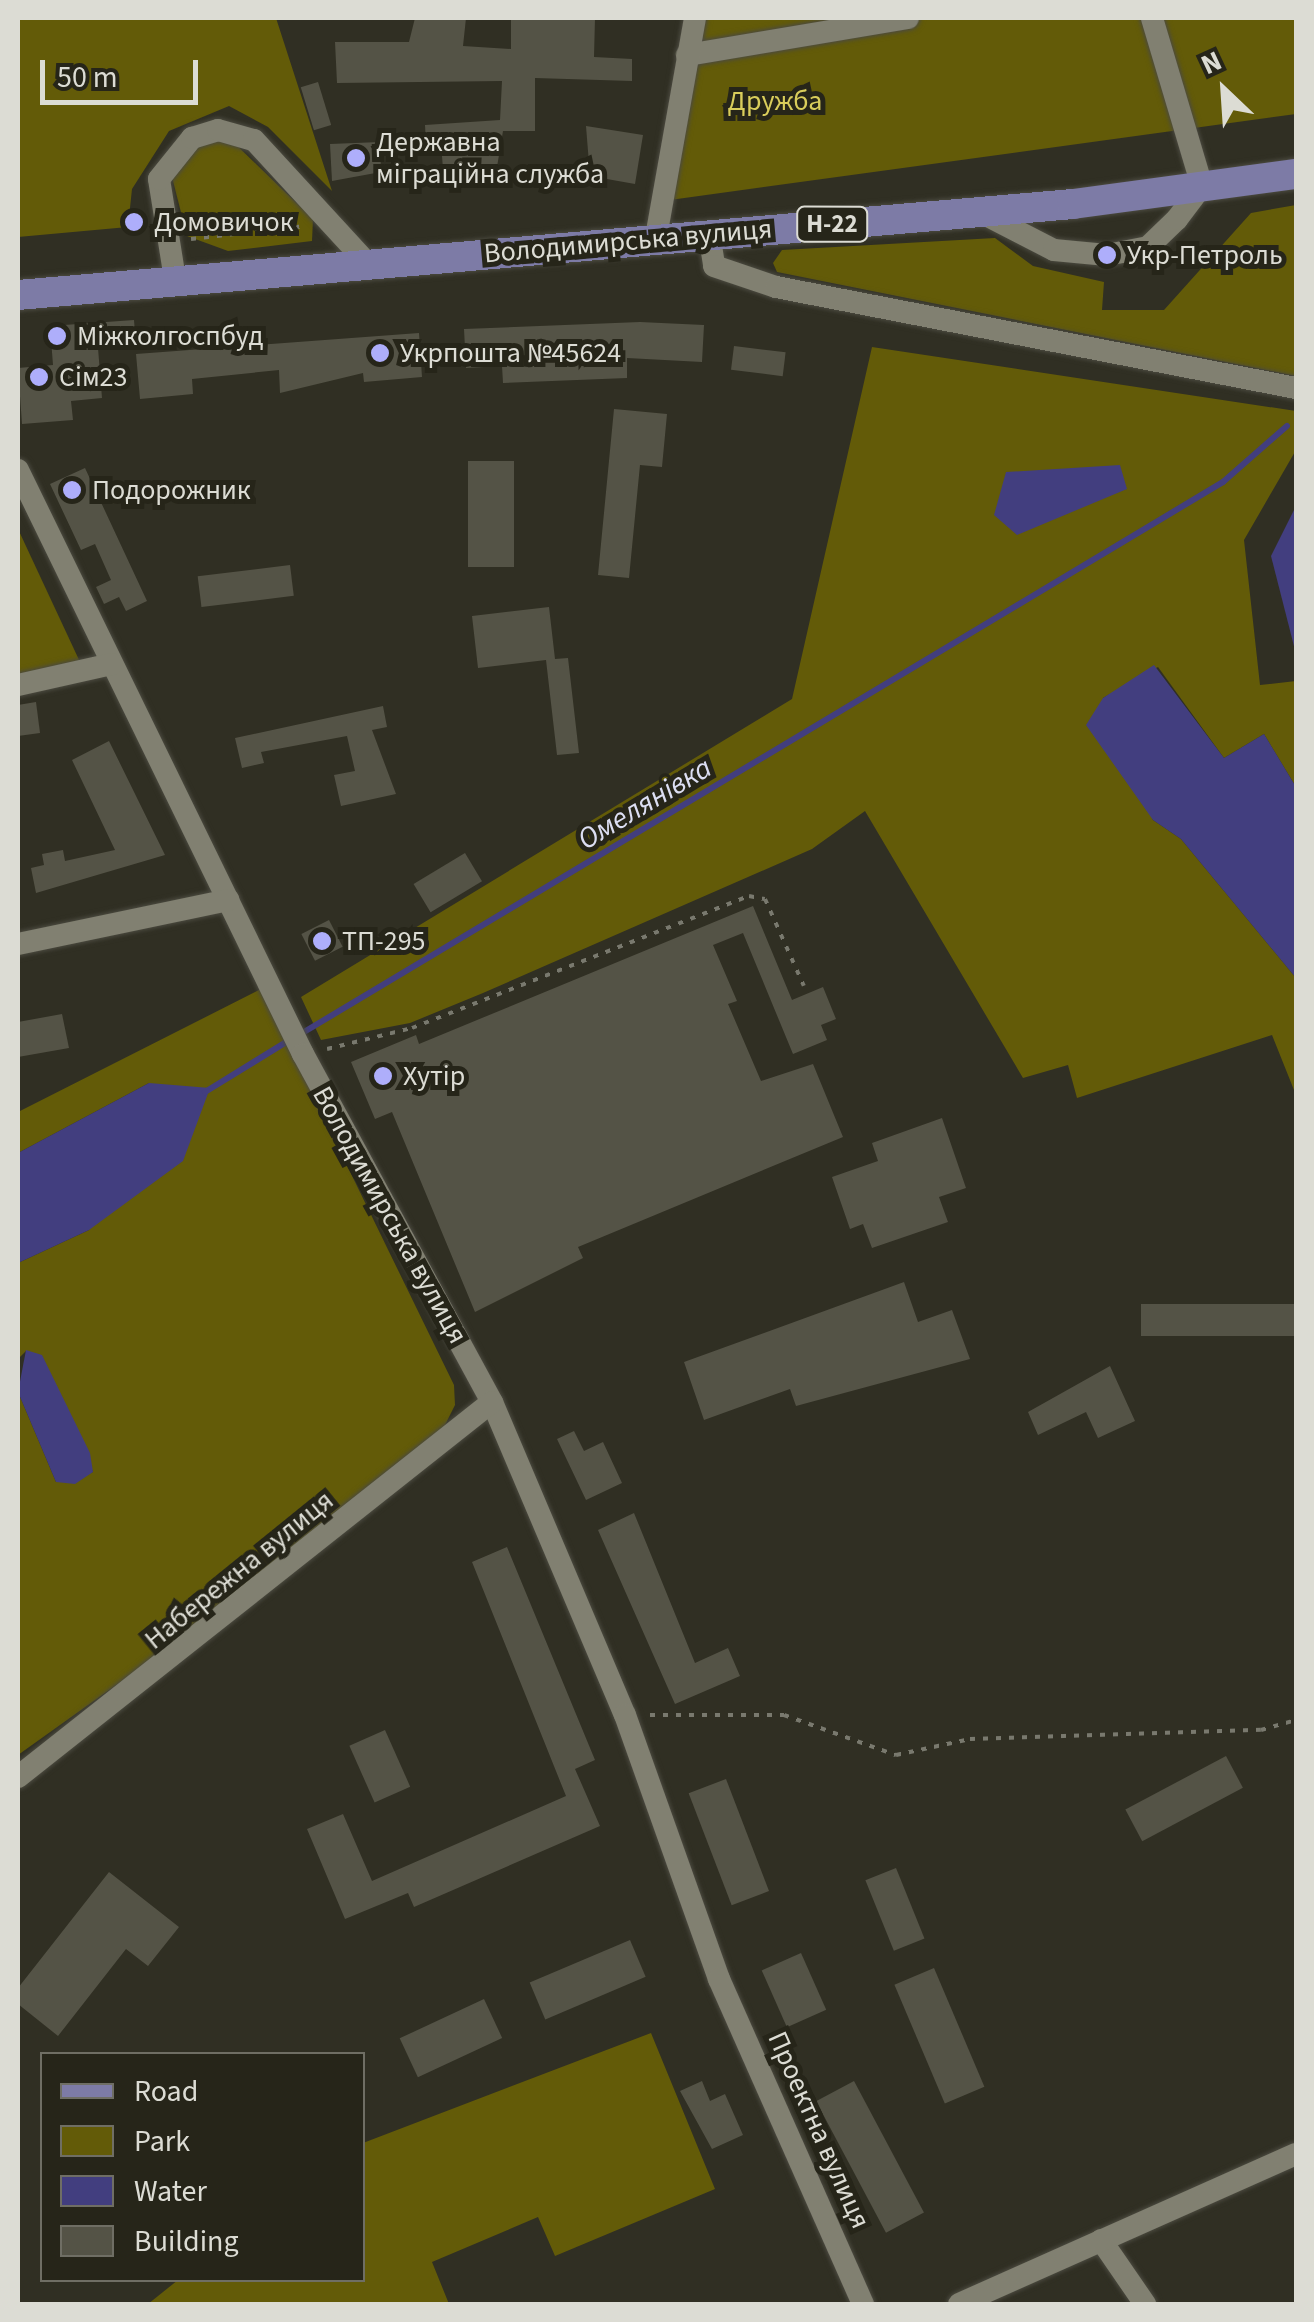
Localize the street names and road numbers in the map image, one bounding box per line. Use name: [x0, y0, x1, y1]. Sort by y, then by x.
road number: Н-22: [794, 204, 870, 244]
street label: Володимирська вулиця: [483, 212, 773, 270]
street label: Володимирська вулиця: [305, 1080, 475, 1350]
street label: Набережна вулиця: [138, 1484, 340, 1656]
street label: Проектна вулиця: [761, 2026, 877, 2234]

